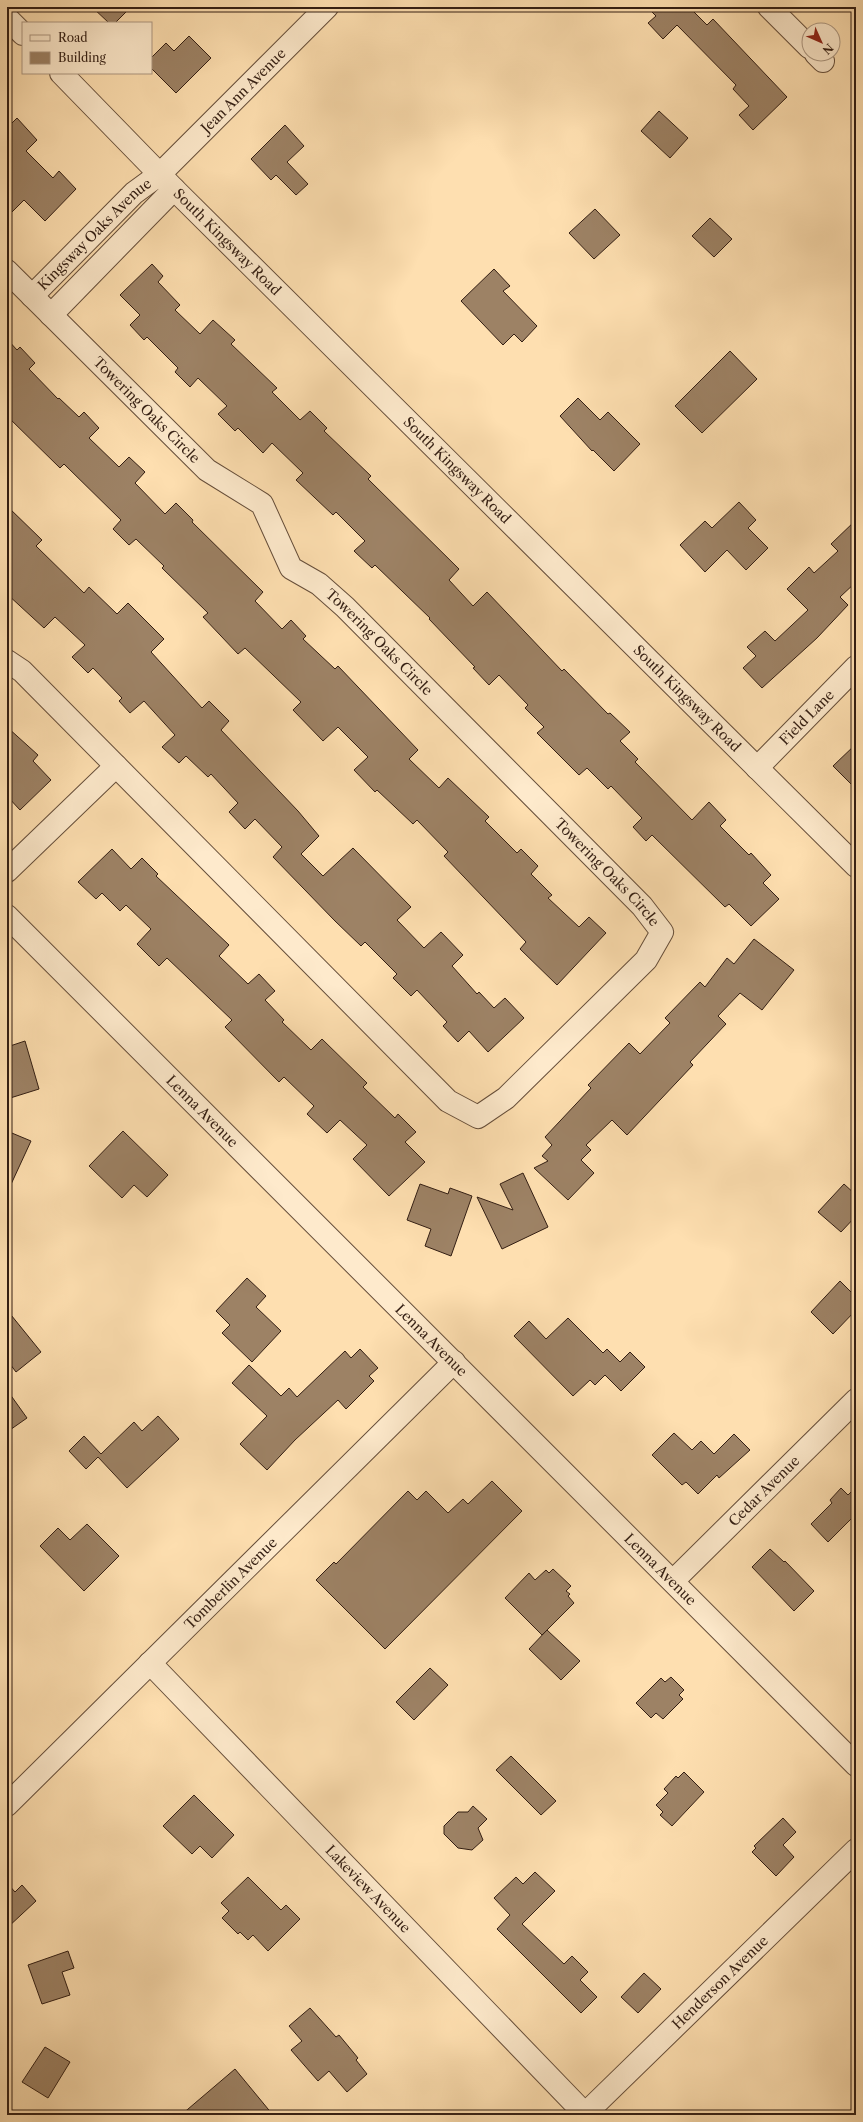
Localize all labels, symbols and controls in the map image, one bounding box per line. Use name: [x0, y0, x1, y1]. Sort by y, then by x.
legend: [22, 22, 152, 74]
north arrow: [801, 22, 841, 62]
text: Road: [58, 30, 88, 45]
text: N: [819, 41, 836, 58]
street label: Jean Ann Avenue: [196, 44, 290, 138]
text: Building: [58, 50, 106, 65]
street label: Kingsway Oaks Avenue: [34, 174, 155, 294]
street label: South Kingsway Road: [170, 185, 285, 299]
street label: Towering Oaks Circle: [89, 353, 204, 467]
street label: South Kingsway Road: [400, 413, 515, 528]
street label: Towering Oaks Circle: [322, 585, 437, 699]
street label: South Kingsway Road: [630, 641, 745, 756]
street label: Field Lane: [775, 686, 838, 749]
street label: Towering Oaks Circle: [551, 814, 663, 930]
street label: Lenna Avenue: [162, 1071, 242, 1151]
street label: Lenna Avenue: [391, 1300, 471, 1380]
street label: Cedar Avenue: [725, 1452, 804, 1530]
street label: Lenna Avenue: [621, 1530, 700, 1609]
street label: Tomberlin Avenue: [181, 1533, 281, 1633]
street label: Lakeview Avenue: [322, 1841, 415, 1937]
street label: Henderson Avenue: [668, 1932, 772, 2033]

